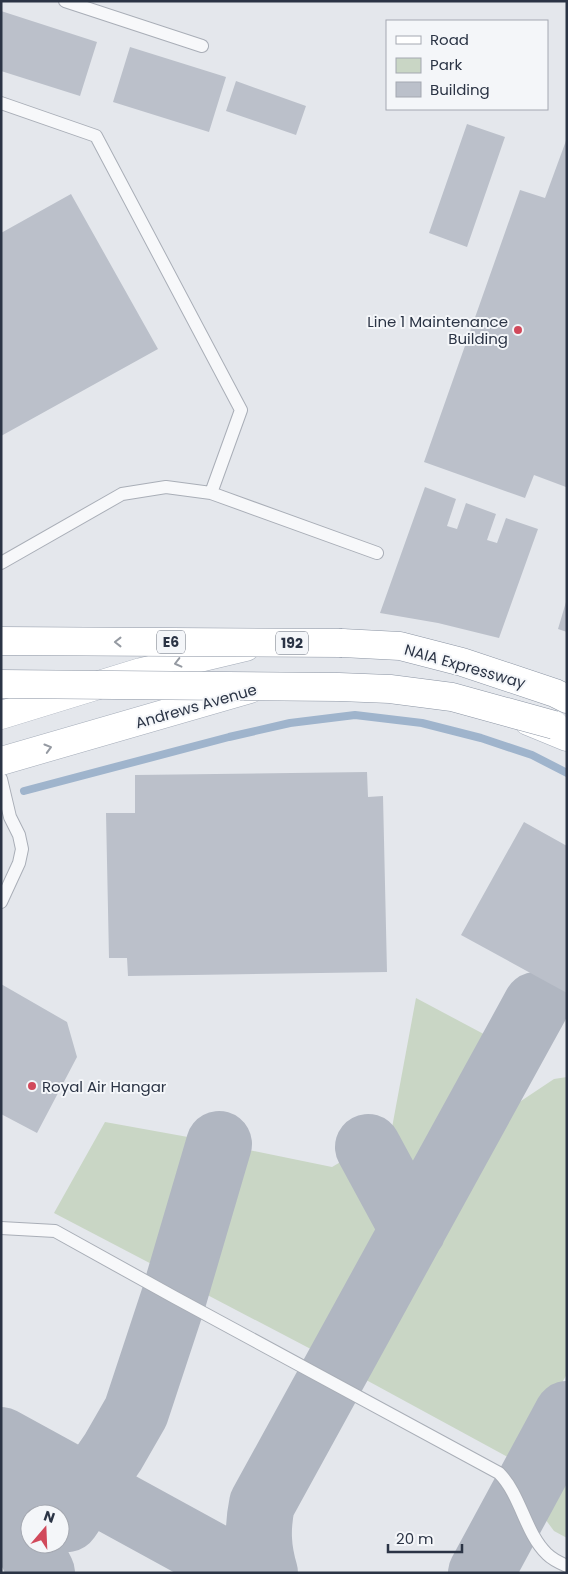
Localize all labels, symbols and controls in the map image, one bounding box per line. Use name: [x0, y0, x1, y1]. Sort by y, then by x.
legend: [386, 20, 548, 110]
text: Road: [430, 29, 469, 50]
text: Park: [430, 54, 462, 75]
text: Building: [430, 79, 490, 100]
place label: Line 1 Maintenance Building: [367, 311, 508, 349]
marker: Line 1 Maintenance Building: [512, 324, 524, 336]
road number: E6: [157, 630, 185, 654]
road number: 192: [276, 632, 308, 654]
one-way arrow: [114, 637, 122, 647]
street label: NAIA Expressway: [402, 639, 528, 693]
one-way arrow: [175, 658, 183, 668]
street label: Andrews Avenue: [133, 679, 259, 733]
one-way arrow: [44, 743, 52, 753]
place label: Royal Air Hangar: [42, 1076, 167, 1097]
marker: Royal Air Hangar: [26, 1080, 38, 1092]
north arrow: [20, 1504, 70, 1554]
text: N: [41, 1506, 57, 1528]
scale bar: [388, 1522, 462, 1554]
text: 20 m: [396, 1528, 434, 1549]

